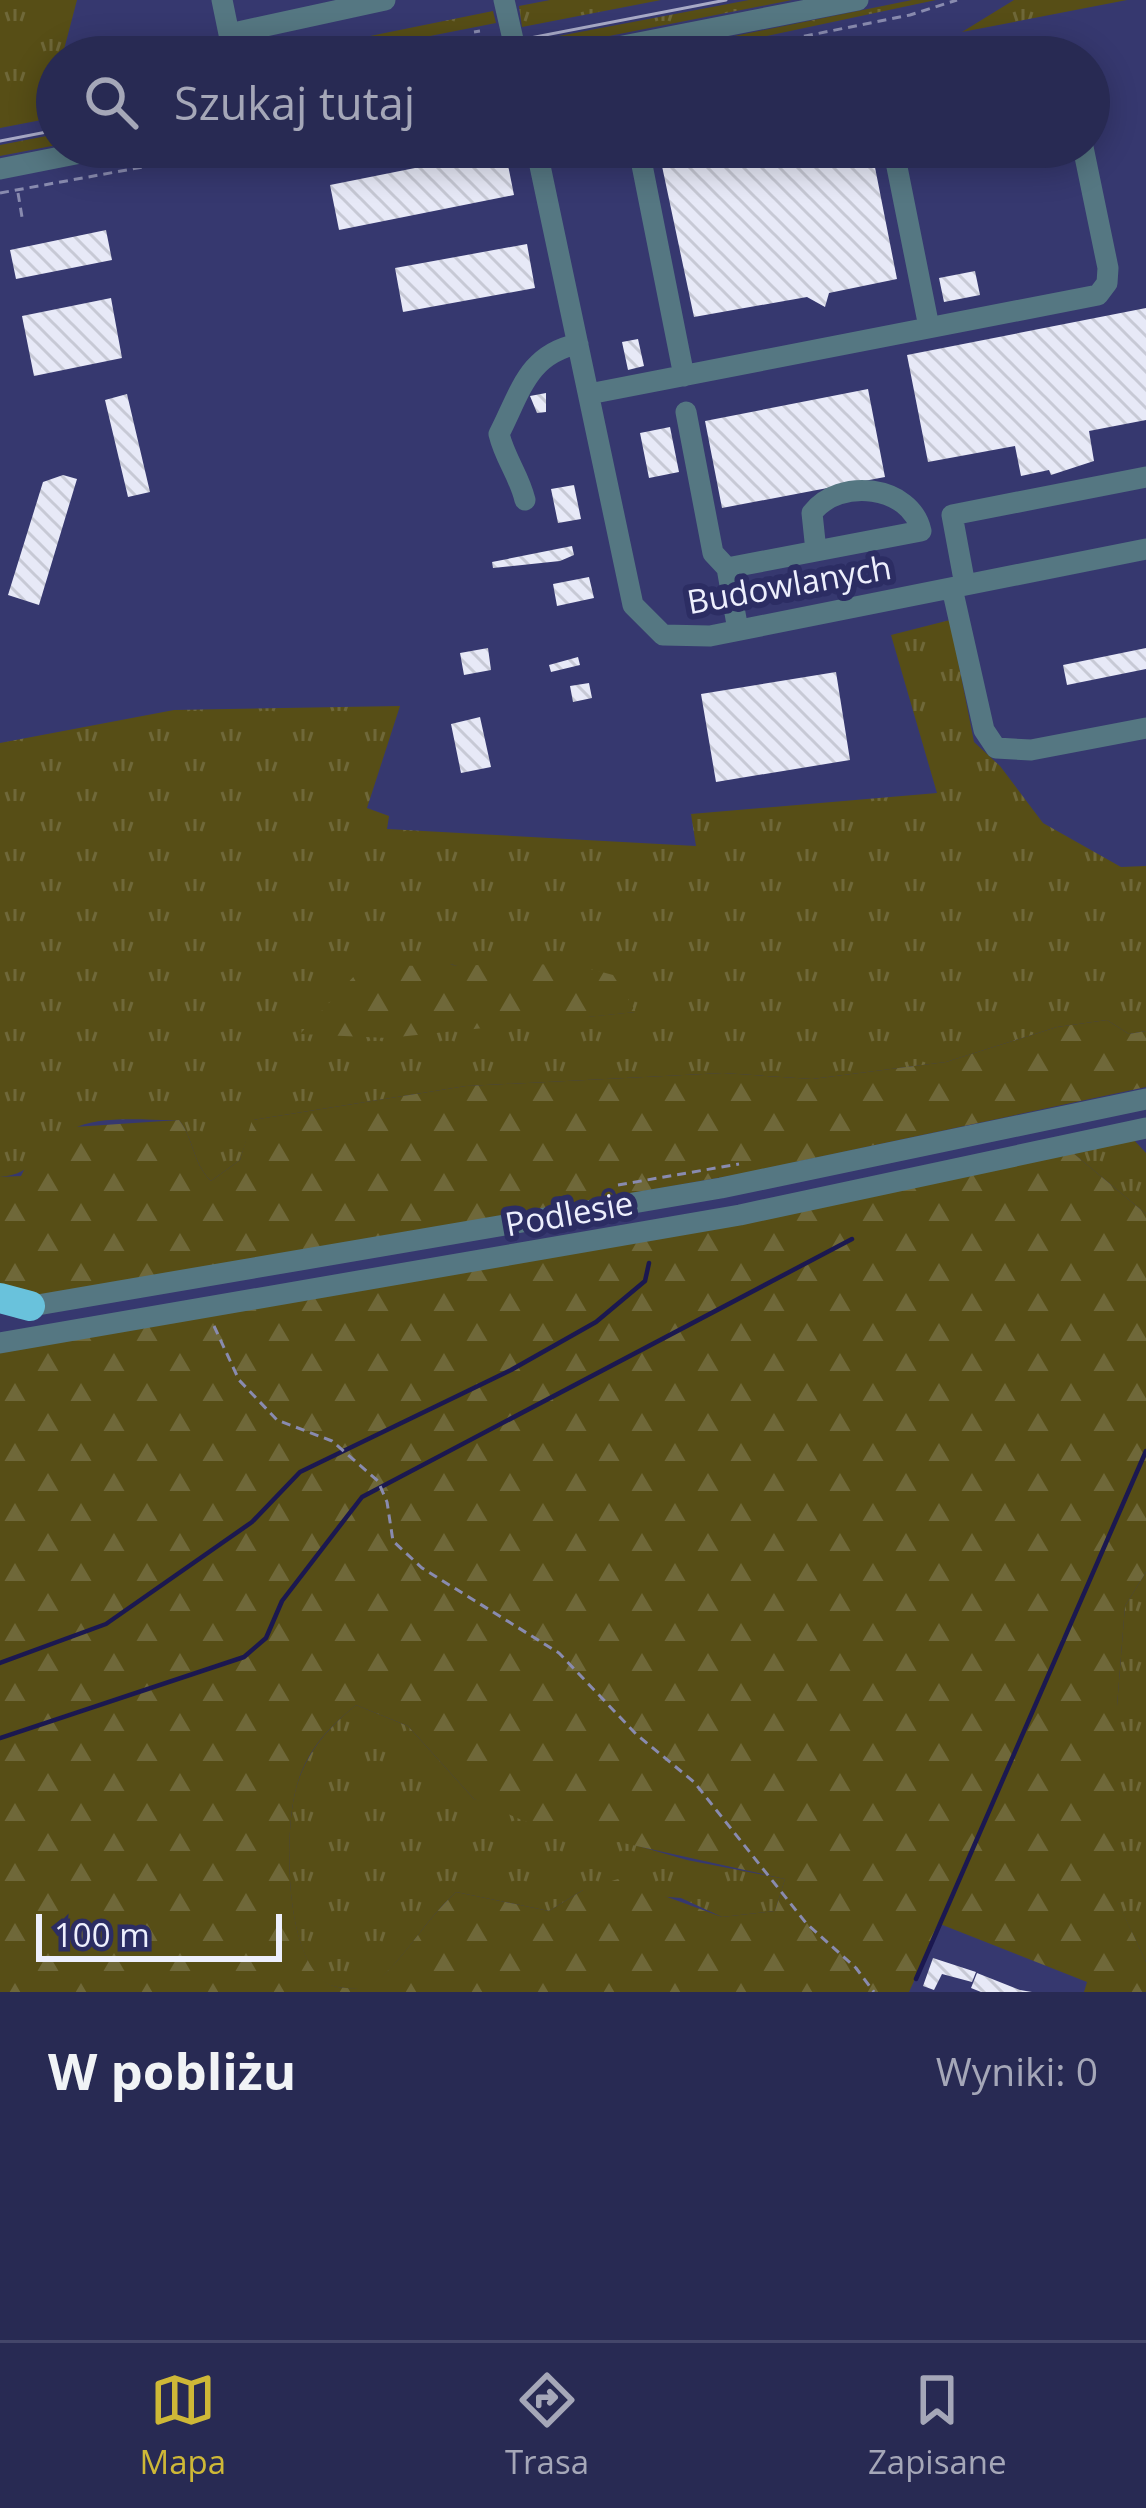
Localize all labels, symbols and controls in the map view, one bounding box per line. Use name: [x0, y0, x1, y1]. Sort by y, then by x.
search box: [36, 36, 1110, 168]
icon: search: [78, 69, 144, 135]
text: Szukaj tutaj: [174, 72, 415, 133]
street label: Budowlanych: [683, 544, 895, 624]
street label: Podlesie: [501, 1180, 637, 1246]
scale bar: [36, 1908, 282, 1961]
text: 100 m: [54, 1912, 150, 1957]
text: W pobliżu: [48, 2035, 296, 2105]
text: Wyniki: 0: [936, 2044, 1098, 2097]
tab: Mapa: [139, 2367, 226, 2484]
tab: Trasa: [505, 2367, 589, 2484]
tab: Zapisane: [868, 2367, 1007, 2484]

